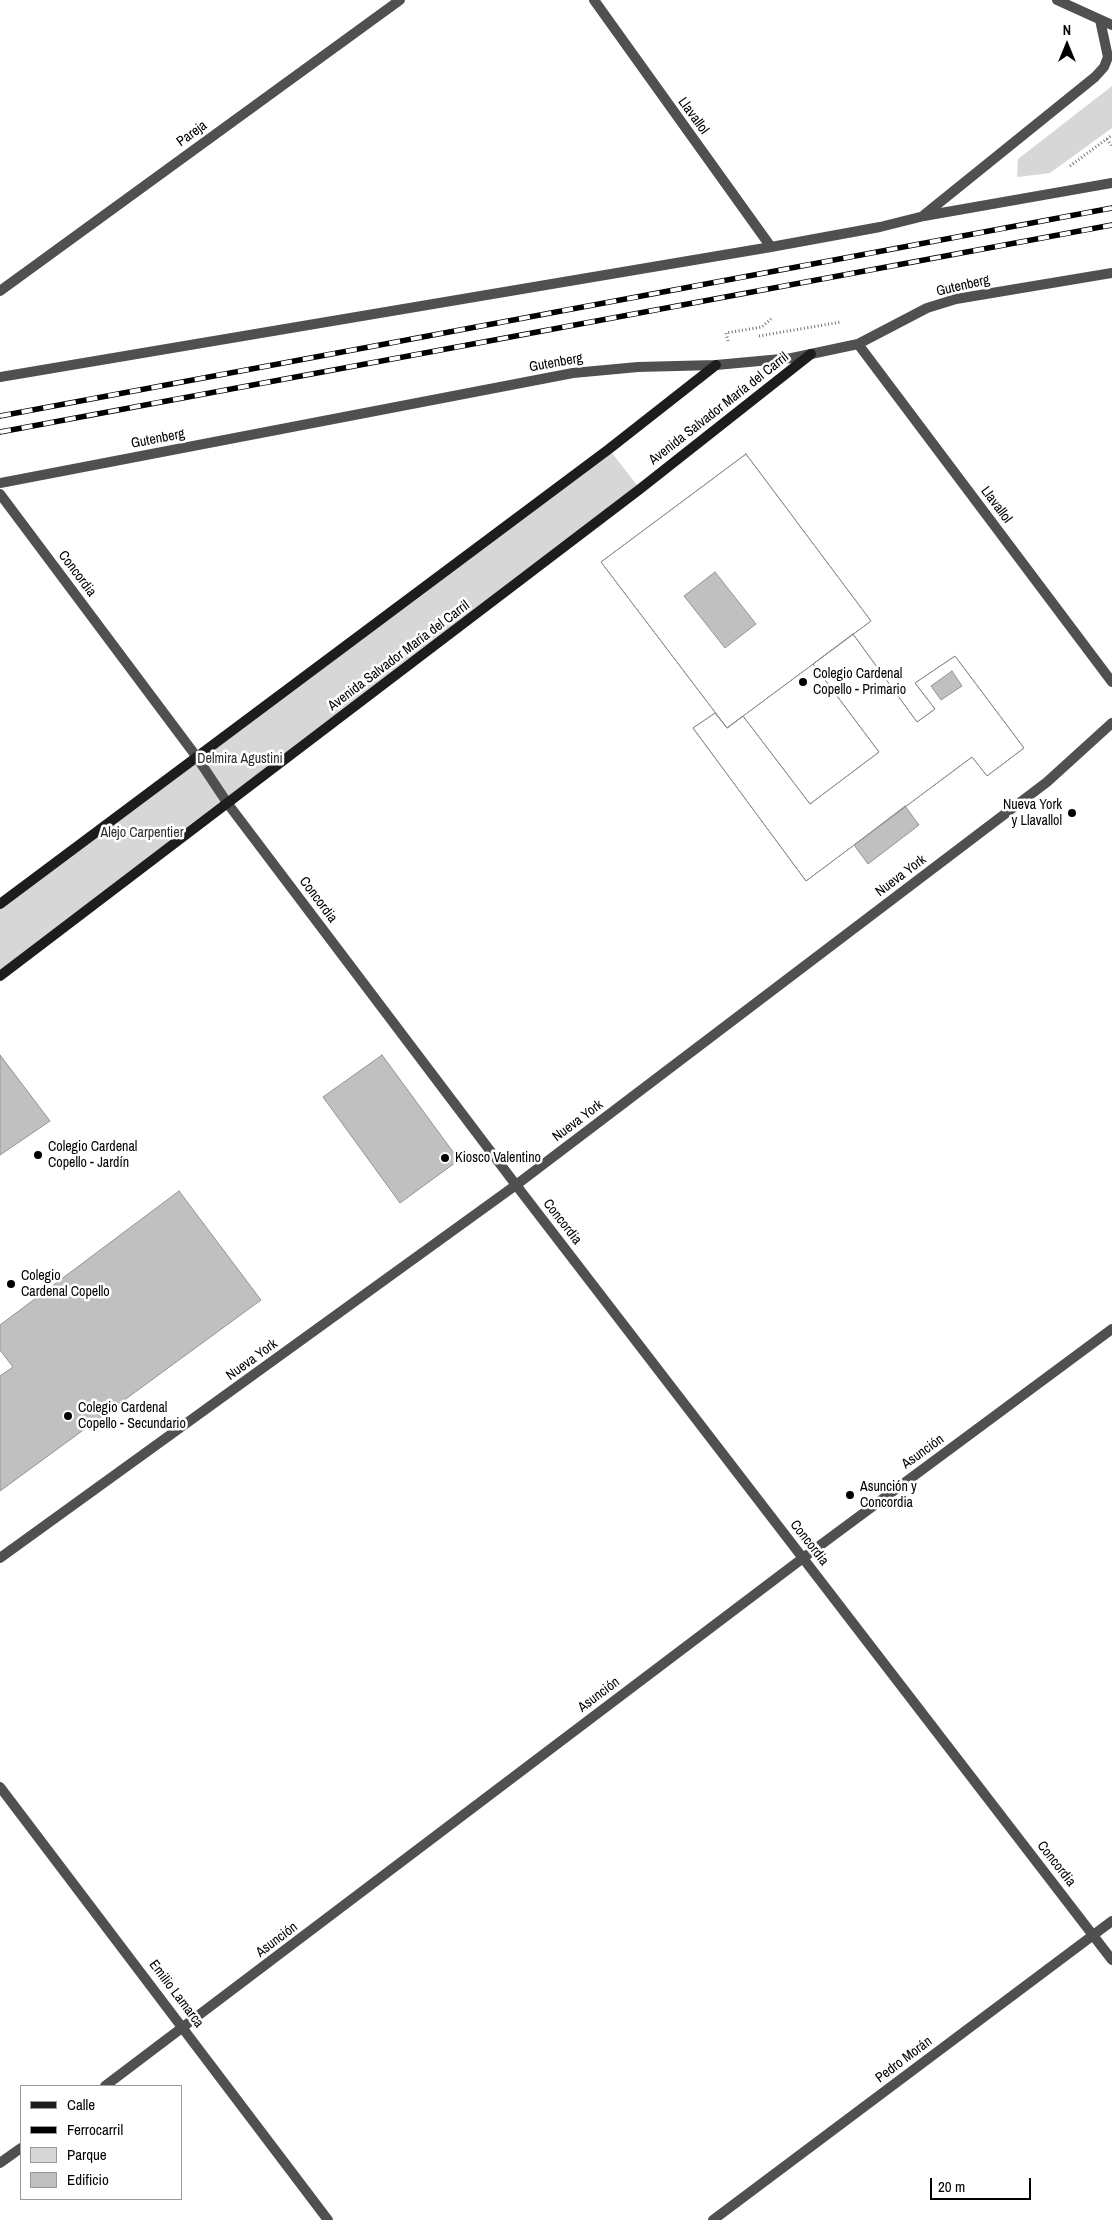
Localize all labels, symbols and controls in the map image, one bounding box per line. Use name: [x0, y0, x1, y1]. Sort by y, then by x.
north arrow: [1042, 20, 1092, 70]
text: N: [1063, 21, 1071, 39]
street label: Llavallol: [674, 94, 712, 138]
street label: Pareja: [174, 117, 210, 151]
street label: Gutenberg: [935, 272, 991, 300]
street label: Avenida Salvador María del Carril: [646, 349, 792, 469]
street label: Gutenberg: [528, 350, 584, 376]
street label: Gutenberg: [130, 426, 186, 452]
street label: Llavallol: [977, 483, 1015, 527]
street label: Concordia: [54, 548, 100, 600]
street label: Avenida Salvador María del Carril: [325, 597, 473, 715]
place label: Colegio Cardenal Copello - Primario: [813, 666, 906, 699]
marker: Colegio Cardenal Copello - Primario: [797, 676, 809, 688]
park label: Delmira Agustini: [197, 751, 283, 767]
place label: Nueva York y Llavallol: [1003, 797, 1062, 830]
marker: Nueva York y Llavallol: [1066, 807, 1078, 819]
park label: Alejo Carpentier: [101, 825, 183, 841]
street label: Nueva York: [872, 852, 930, 900]
street label: Concordia: [295, 874, 341, 926]
street label: Nueva York: [549, 1097, 607, 1145]
place label: Colegio Cardenal Copello - Jardín: [48, 1139, 137, 1172]
marker: Colegio Cardenal Copello - Jardín: [32, 1149, 44, 1161]
place label: Kiosco Valentino: [455, 1150, 541, 1166]
marker: Kiosco Valentino: [439, 1152, 451, 1164]
street label: Concordia: [539, 1196, 585, 1248]
place label: Colegio Cardenal Copello: [21, 1268, 110, 1300]
marker: Colegio Cardenal Copello: [5, 1278, 17, 1290]
street label: Nueva York: [223, 1336, 281, 1384]
place label: Colegio Cardenal Copello - Secundario: [78, 1400, 186, 1432]
marker: Colegio Cardenal Copello - Secundario: [62, 1410, 74, 1422]
street label: Asunción: [899, 1431, 947, 1473]
place label: Asunción y Concordia: [860, 1479, 917, 1511]
marker: Asunción y Concordia: [844, 1489, 856, 1501]
street label: Concordia: [786, 1517, 832, 1569]
street label: Asunción: [575, 1674, 623, 1716]
street label: Concordia: [1033, 1838, 1079, 1890]
street label: Asunción: [253, 1919, 301, 1961]
street label: Emilio Lamarca: [145, 1957, 207, 2031]
street label: Pedro Morán: [872, 2033, 936, 2087]
legend: [20, 2085, 182, 2200]
text: Calle: [67, 2094, 95, 2115]
text: Ferrocarril: [67, 2119, 123, 2140]
text: Parque: [67, 2144, 107, 2165]
scale bar: [932, 2168, 1033, 2200]
text: Edificio: [67, 2169, 109, 2190]
text: 20 m: [938, 2176, 965, 2197]

